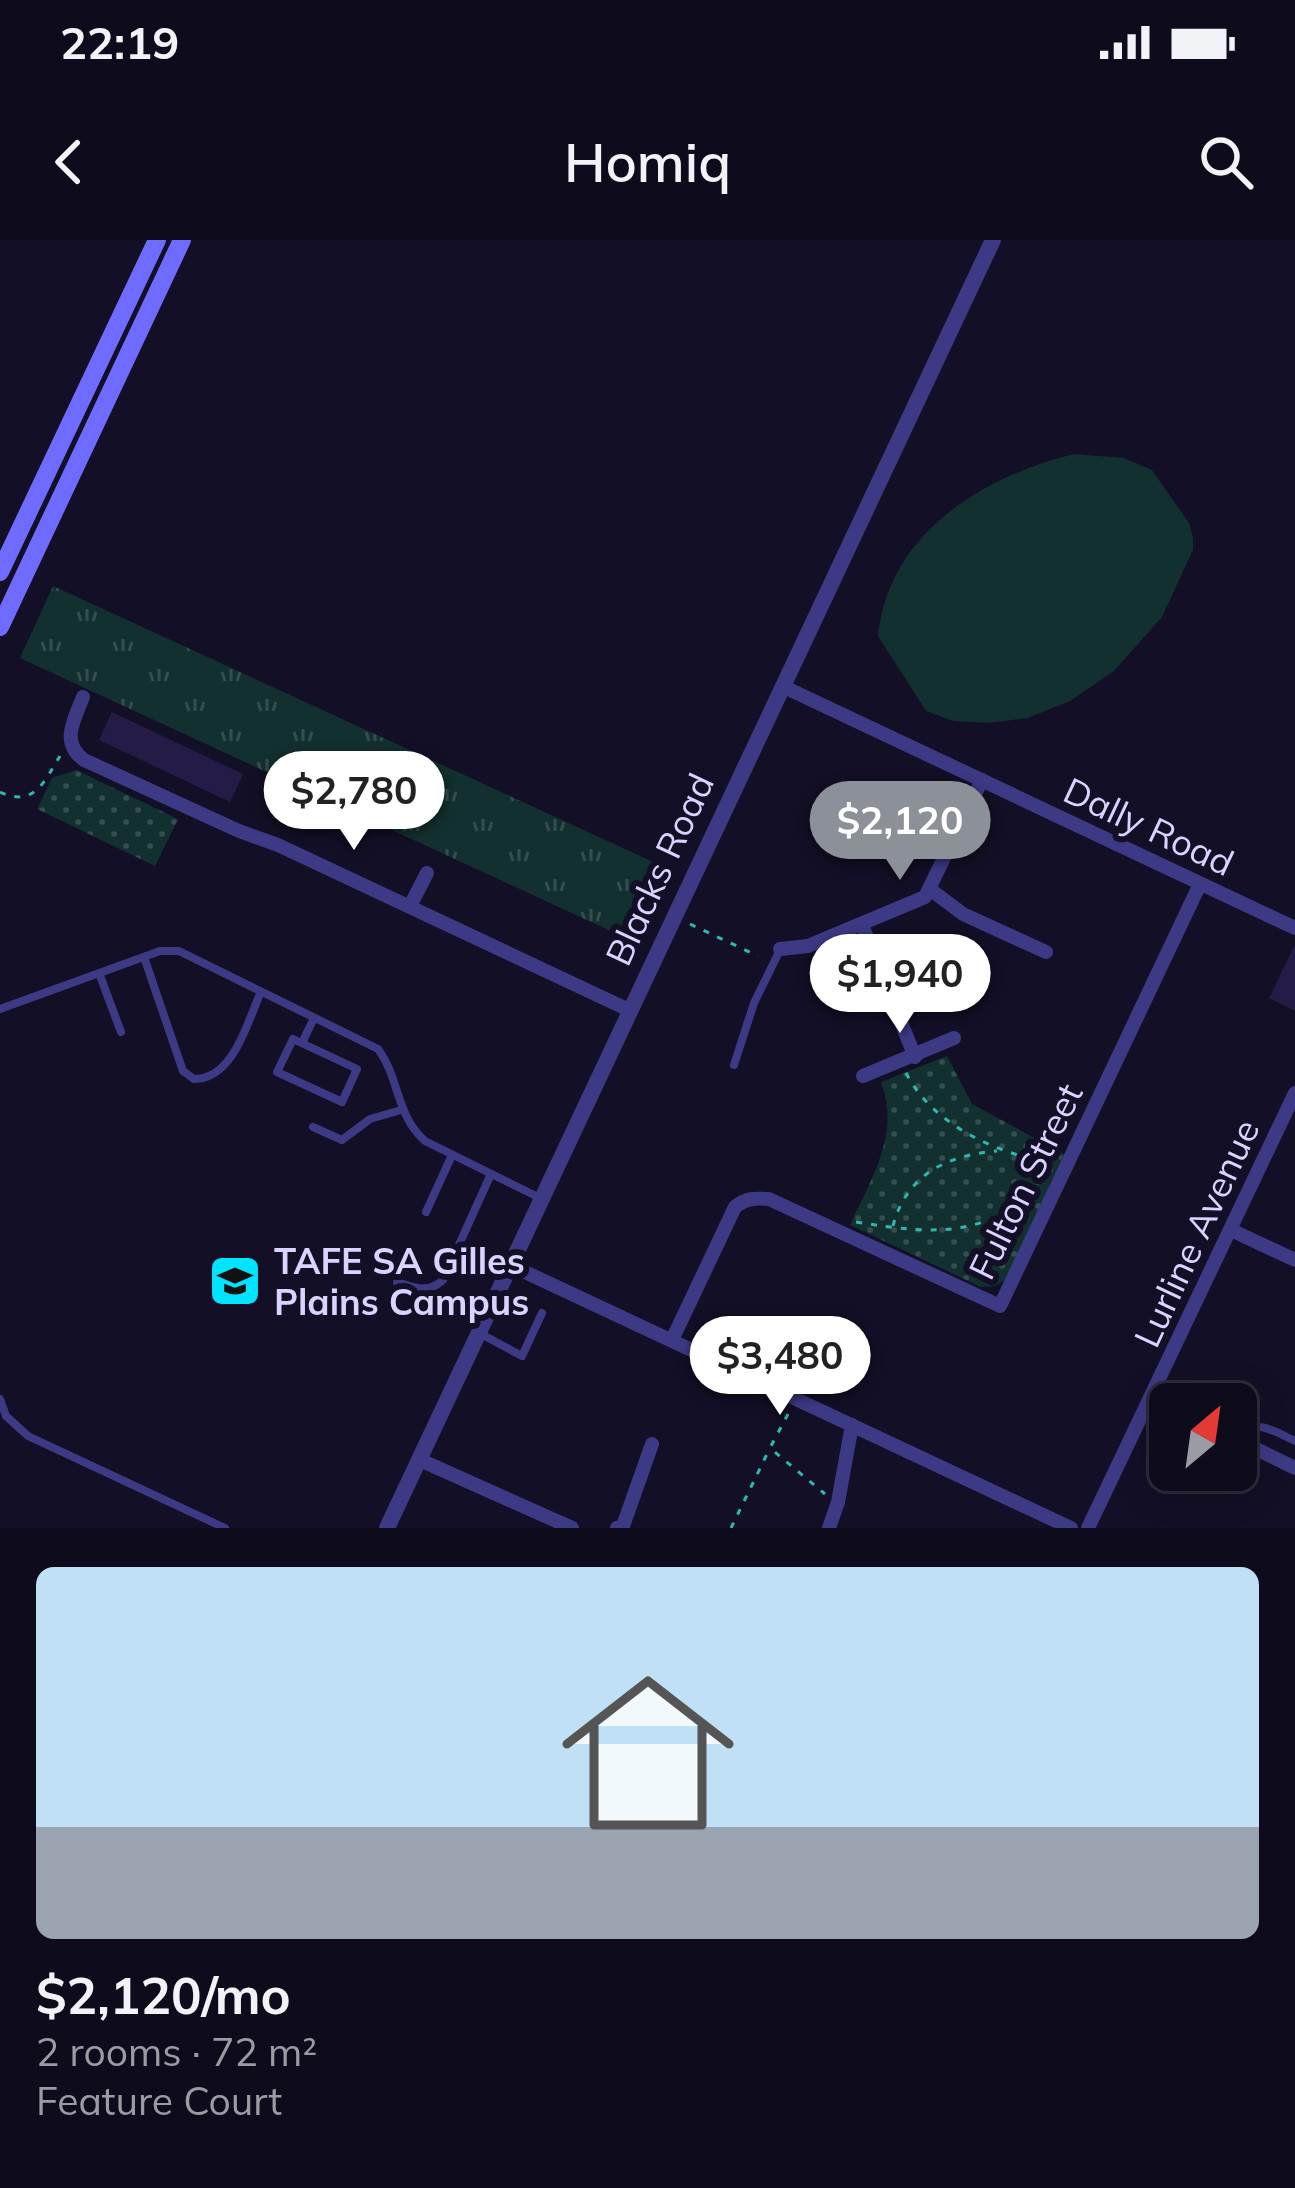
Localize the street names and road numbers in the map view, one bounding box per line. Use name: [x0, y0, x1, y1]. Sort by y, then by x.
street label: Blacks Road: [595, 766, 723, 972]
street label: Dally Road: [1057, 767, 1241, 885]
street label: Fulton Street: [958, 1076, 1092, 1286]
street label: Lurline Avenue: [1124, 1112, 1268, 1354]

